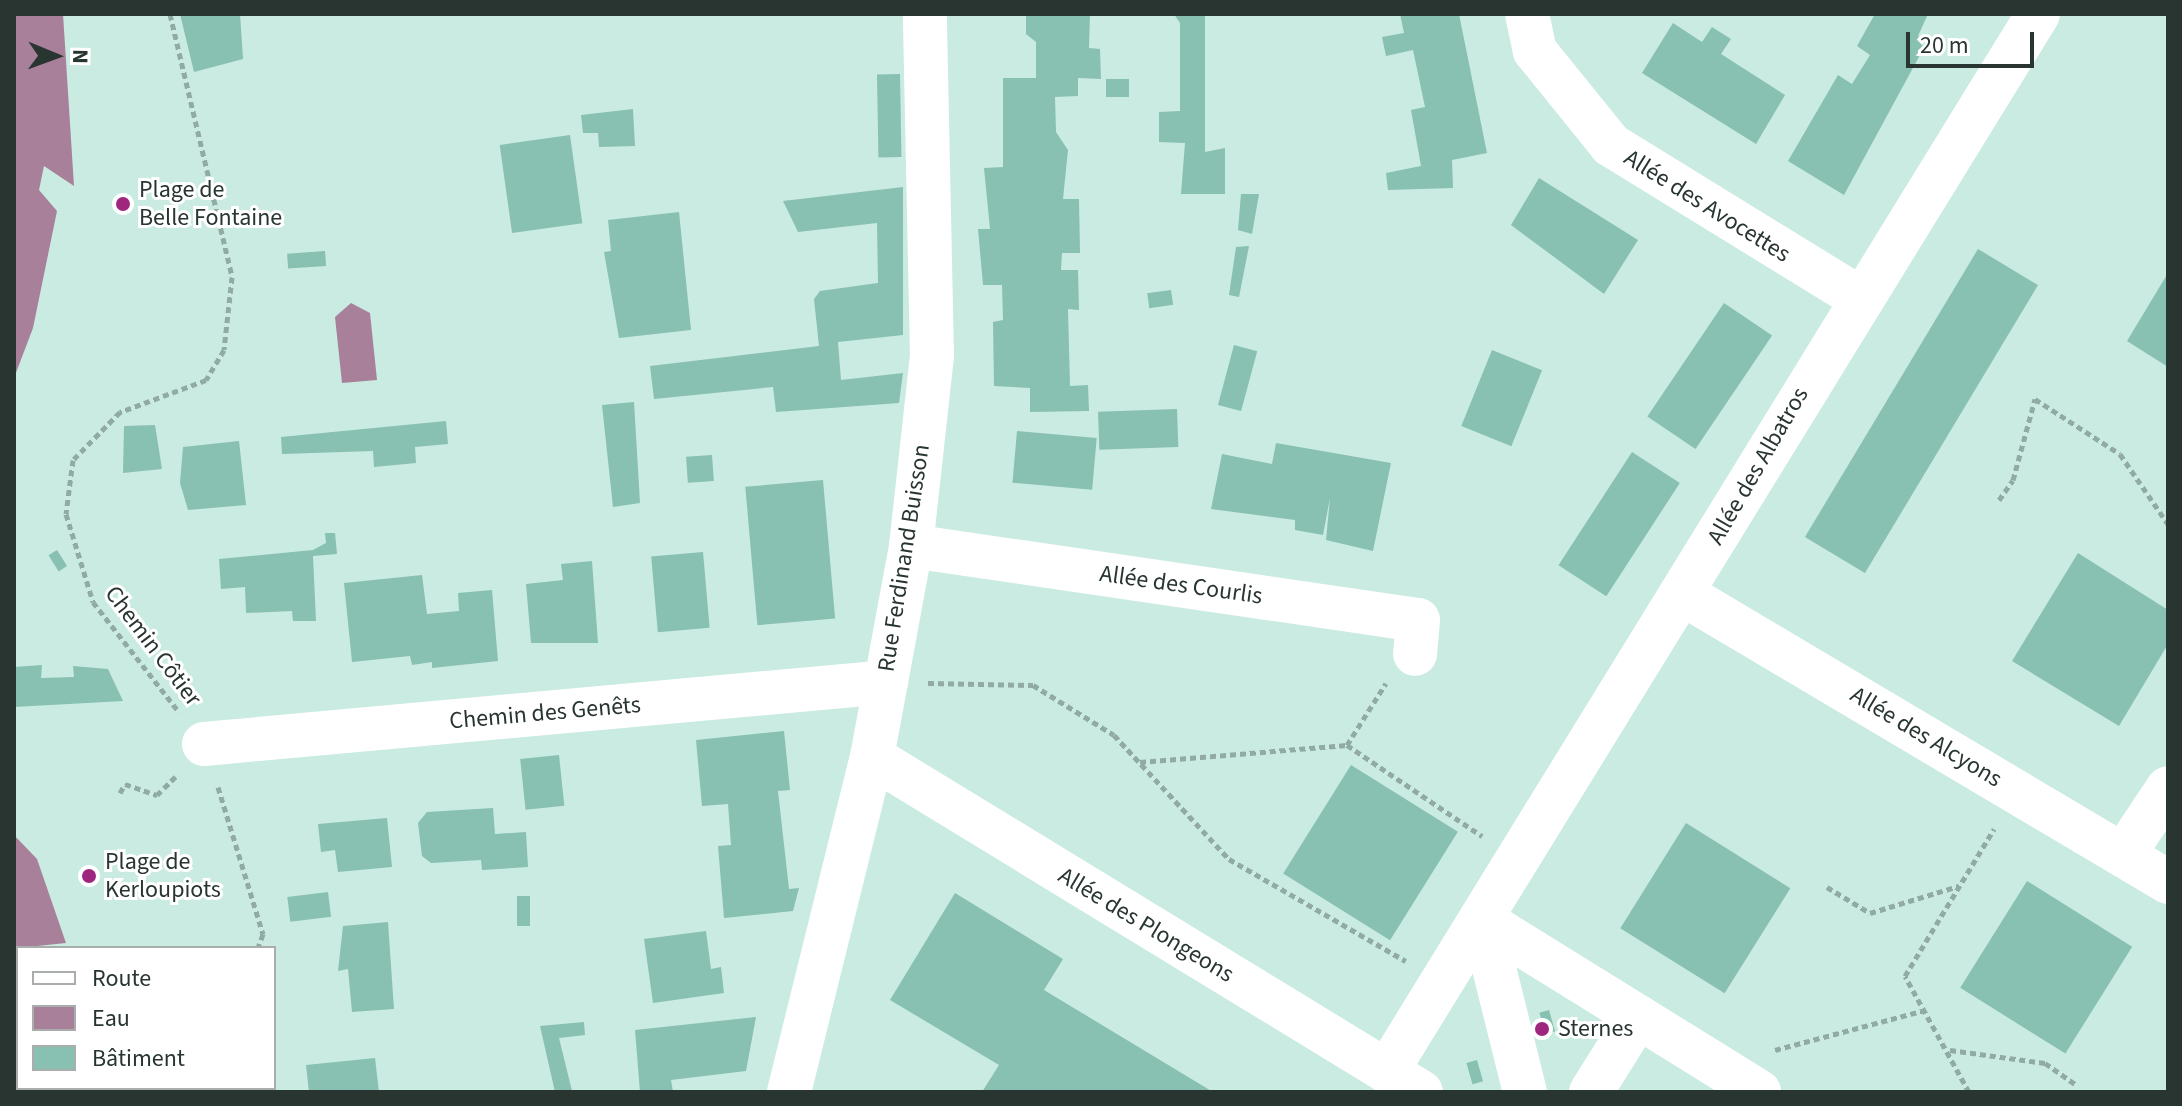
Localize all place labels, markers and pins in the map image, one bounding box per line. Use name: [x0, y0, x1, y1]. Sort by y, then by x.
place label: Plage de Belle Fontaine: [139, 176, 282, 232]
marker: Plage de Belle Fontaine: [114, 195, 132, 213]
place label: Plage de Kerloupiots: [105, 848, 221, 904]
marker: Plage de Kerloupiots: [80, 867, 98, 885]
place label: Sternes: [1558, 1015, 1633, 1043]
marker: Sternes: [1533, 1020, 1551, 1038]

